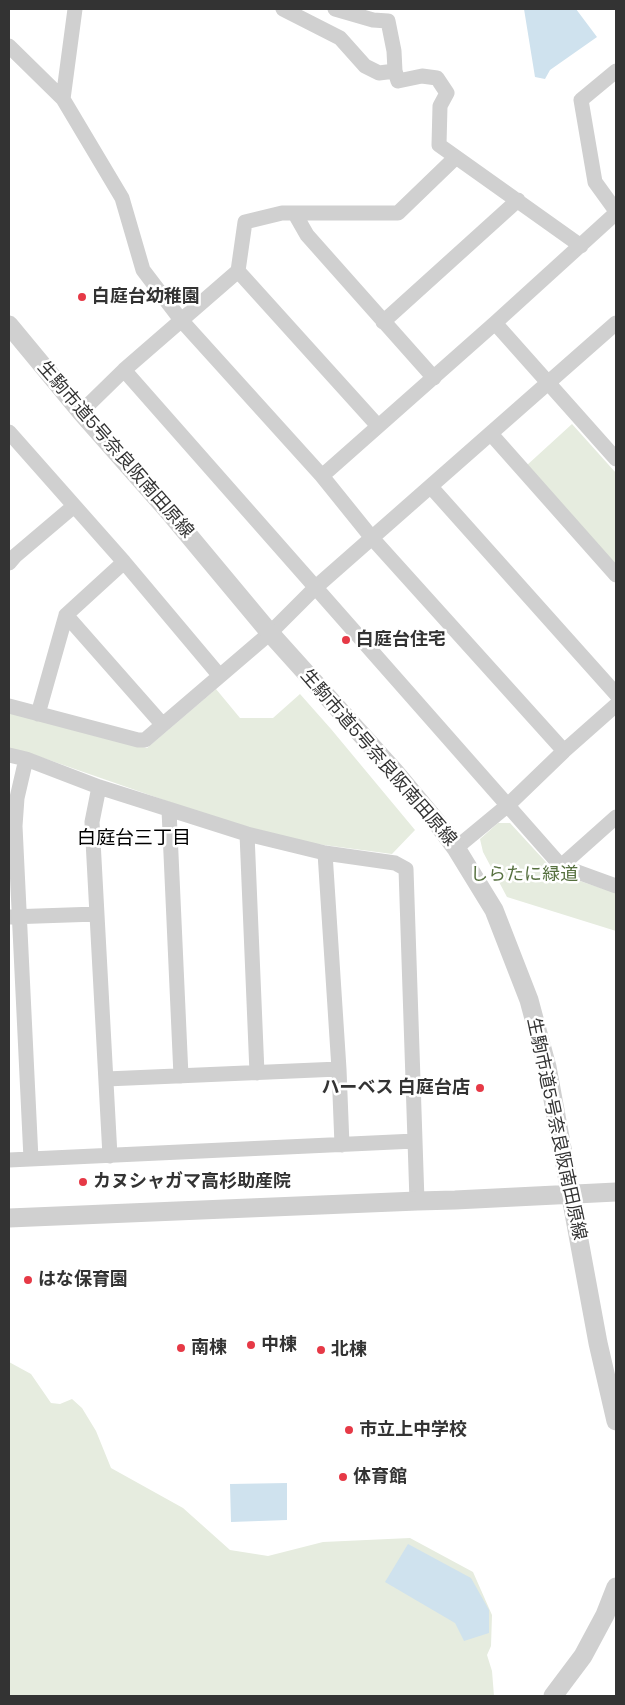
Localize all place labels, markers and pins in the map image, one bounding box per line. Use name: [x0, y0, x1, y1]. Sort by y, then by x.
place label: 白庭台幼稚園: [92, 286, 200, 308]
marker: 白庭台幼稚園: [76, 291, 88, 303]
place label: 白庭台住宅: [356, 629, 446, 651]
marker: 白庭台住宅: [340, 634, 352, 646]
place label: ハーベス 白庭台店: [321, 1077, 470, 1099]
marker: ハーベス 白庭台店: [474, 1082, 486, 1094]
place label: カヌシャガマ高杉助産院: [93, 1171, 291, 1193]
marker: カヌシャガマ高杉助産院: [77, 1176, 89, 1188]
place label: はな保育園: [38, 1269, 128, 1291]
marker: はな保育園: [22, 1274, 34, 1286]
place label: 中棟: [261, 1334, 297, 1356]
place label: 南棟: [191, 1337, 227, 1359]
marker: 中棟: [245, 1339, 257, 1351]
place label: 北棟: [331, 1339, 367, 1361]
marker: 南棟: [175, 1342, 187, 1354]
marker: 北棟: [315, 1344, 327, 1356]
place label: 市立上中学校: [359, 1419, 467, 1441]
marker: 市立上中学校: [343, 1424, 355, 1436]
place label: 体育館: [353, 1466, 407, 1488]
marker: 体育館: [337, 1471, 349, 1483]

